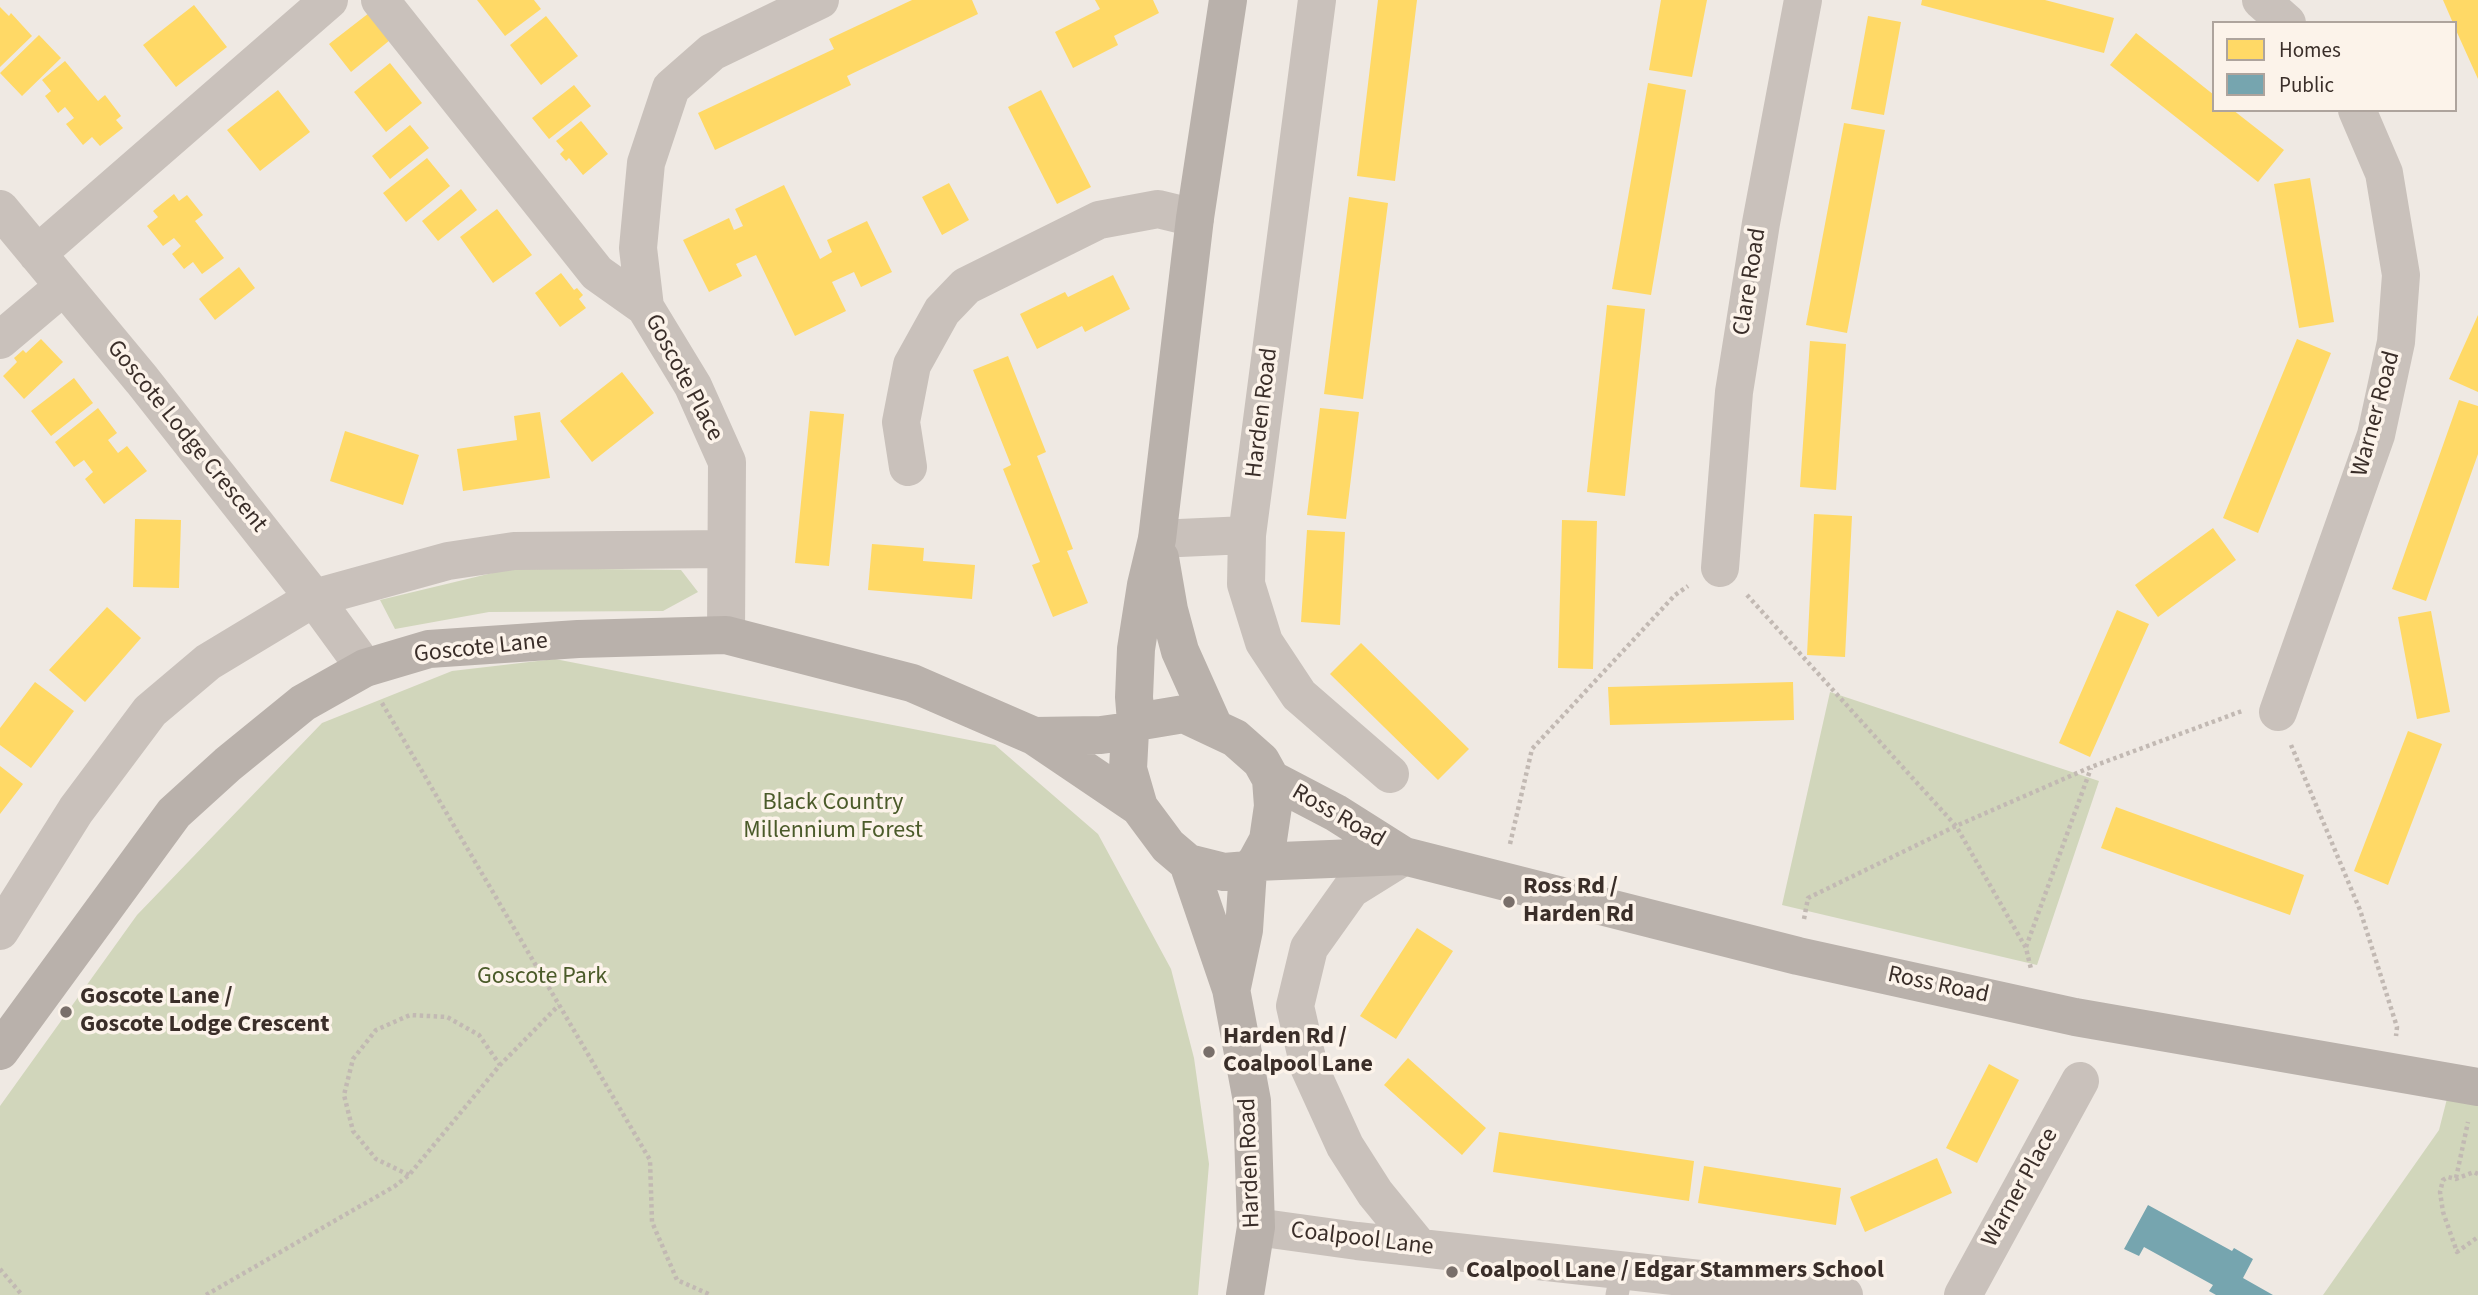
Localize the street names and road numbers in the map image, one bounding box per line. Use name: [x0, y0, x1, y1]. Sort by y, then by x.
street label: Clare Road: [1728, 226, 1774, 338]
street label: Goscote Place: [638, 310, 728, 446]
street label: Goscote Lodge Crescent: [100, 335, 272, 539]
street label: Harden Road: [1241, 346, 1285, 480]
street label: Warner Road: [2346, 348, 2408, 480]
street label: Goscote Lane: [413, 628, 549, 670]
street label: Ross Road: [1286, 779, 1390, 855]
street label: Ross Road: [1885, 961, 1991, 1011]
street label: Harden Road: [1234, 1097, 1268, 1229]
street label: Warner Place: [1977, 1124, 2065, 1252]
street label: Coalpool Lane: [1289, 1217, 1435, 1263]

